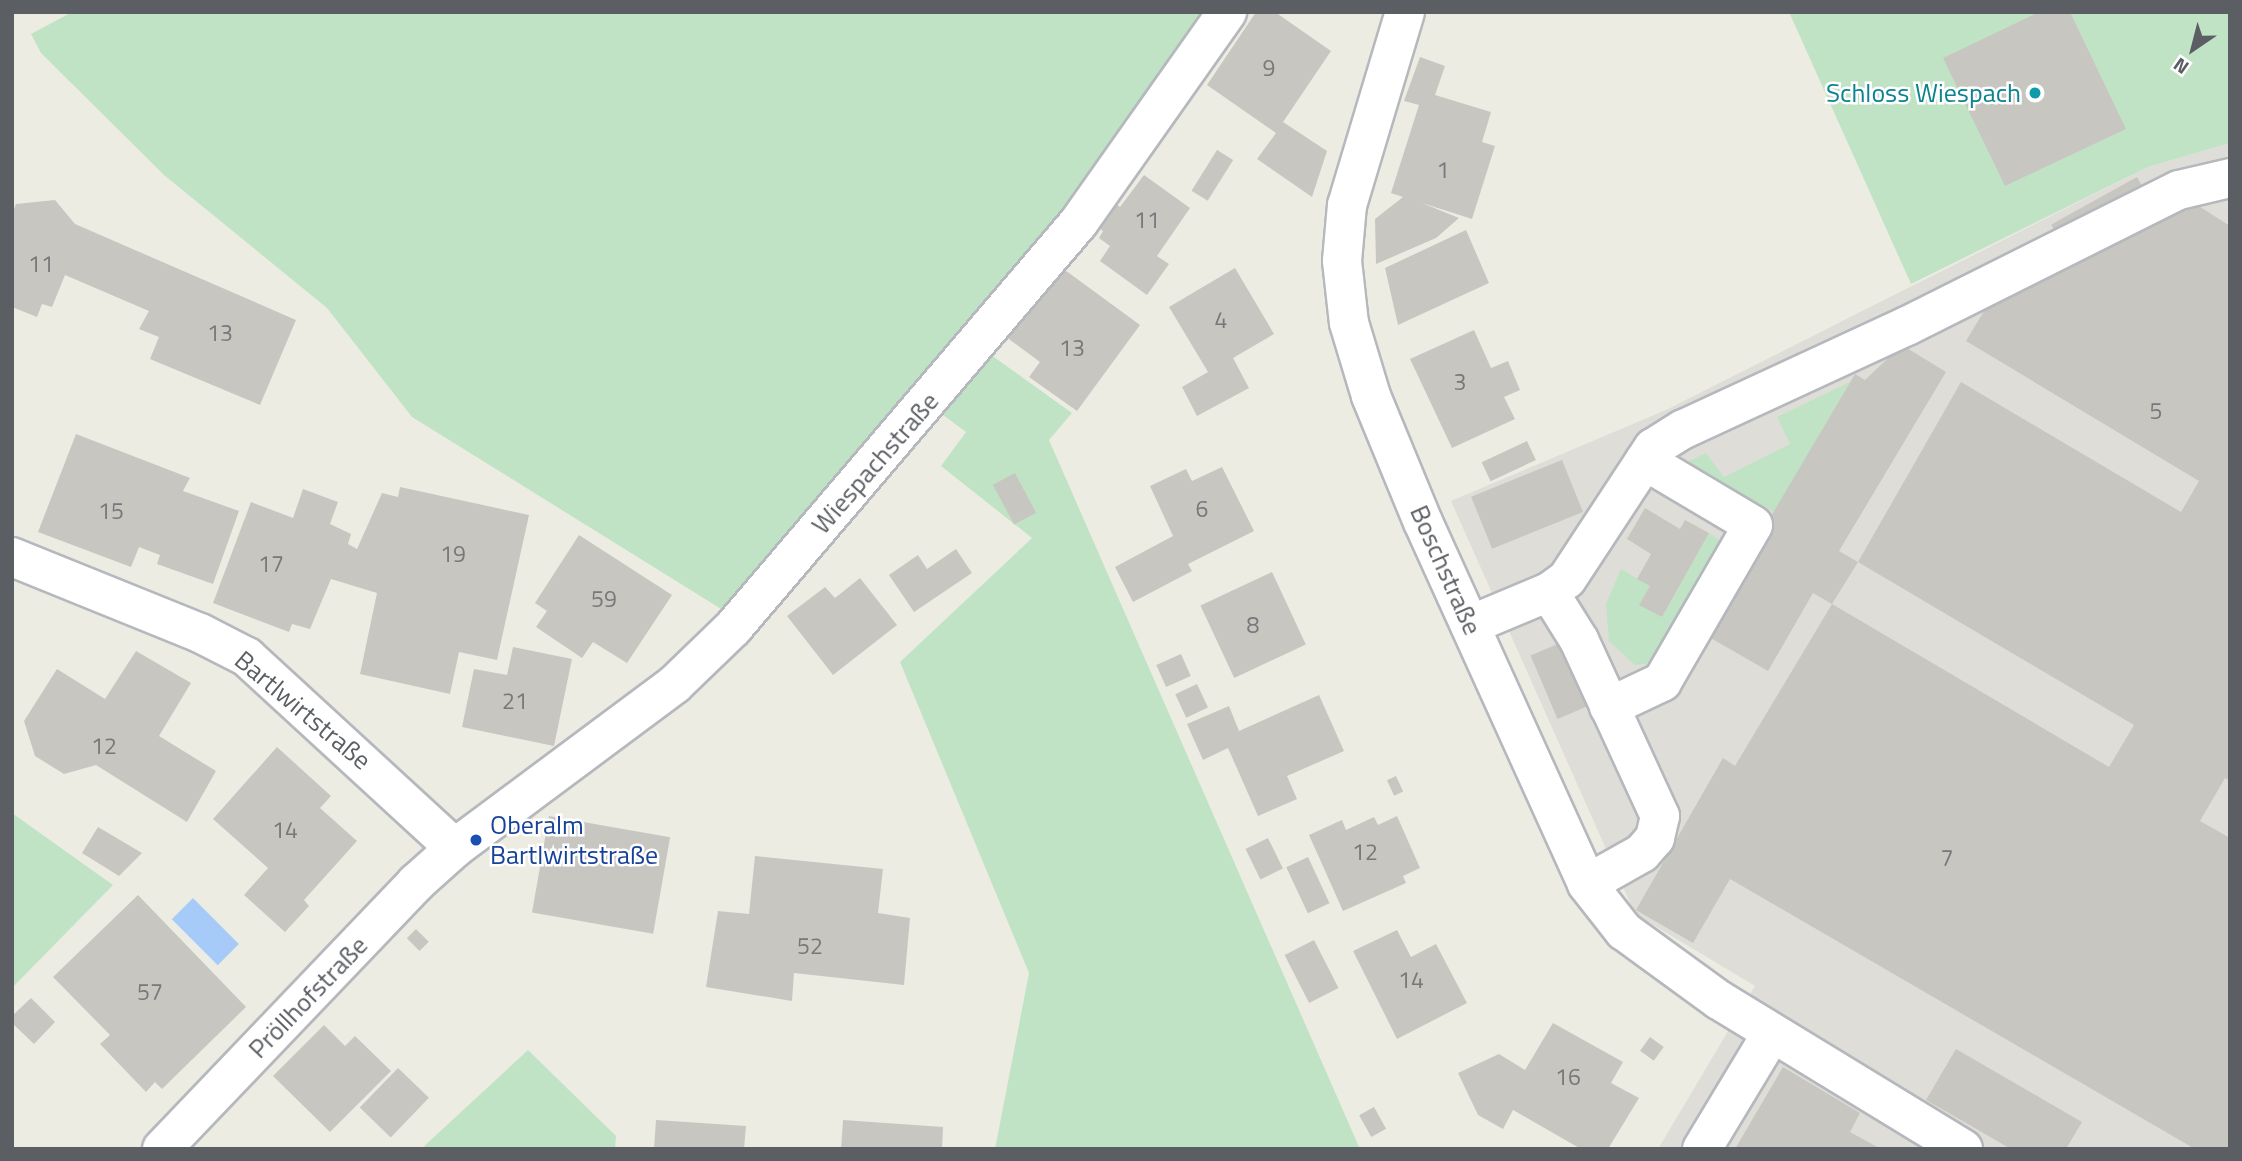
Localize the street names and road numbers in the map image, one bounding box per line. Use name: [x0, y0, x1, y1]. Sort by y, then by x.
street label: Wiespachstraße: [805, 386, 945, 540]
street label: Boschstraße: [1404, 500, 1488, 640]
street label: Bartlwirtstraße: [229, 644, 377, 776]
street label: Pröllhofstraße: [242, 930, 374, 1064]

